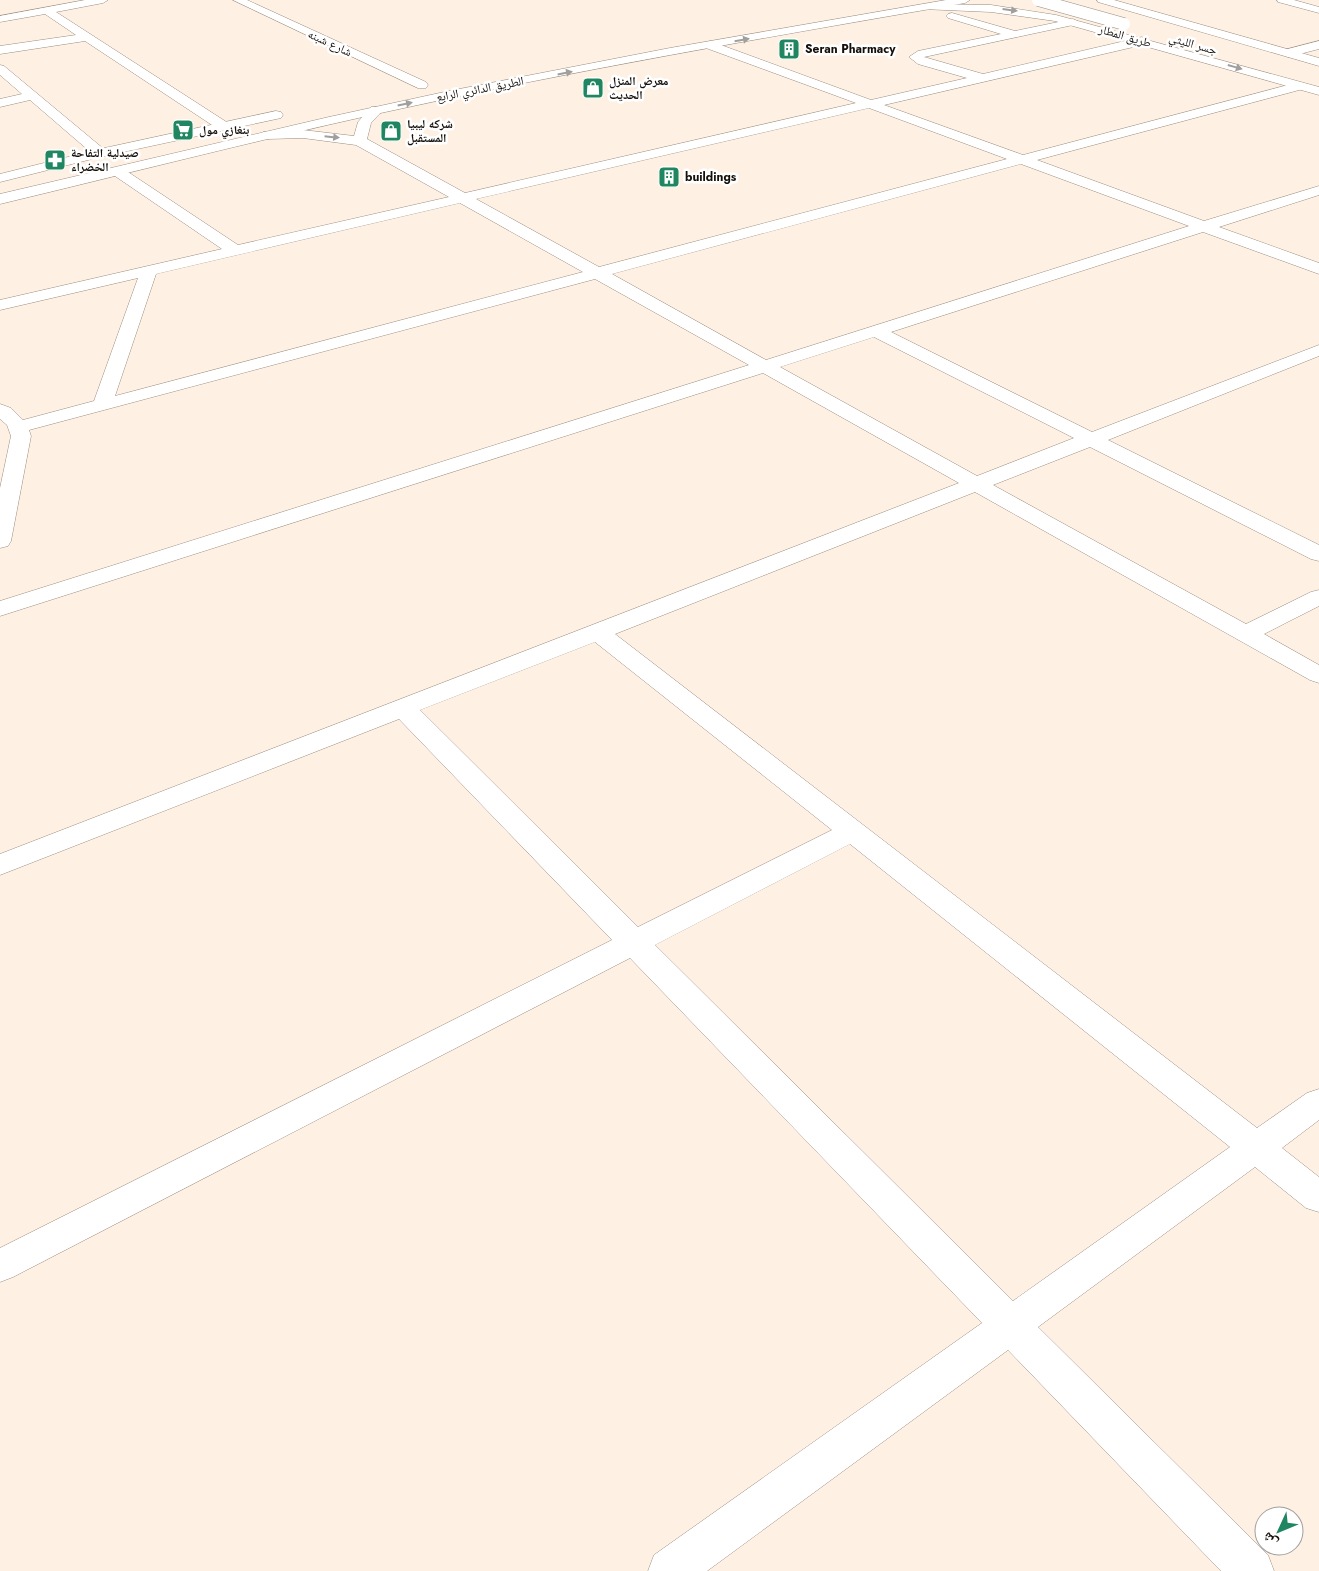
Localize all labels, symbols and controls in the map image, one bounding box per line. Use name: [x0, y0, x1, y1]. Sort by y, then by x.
one-way arrow: [1002, 6, 1018, 14]
street label: طريق المطار: [1096, 20, 1153, 52]
street label: شارع شبنه: [305, 25, 355, 61]
street label: جسر الليثي: [1167, 29, 1220, 61]
one-way arrow: [734, 35, 750, 43]
building icon: Seran Pharmacy: [777, 37, 801, 61]
place label: Seran Pharmacy: [805, 40, 896, 58]
one-way arrow: [1227, 64, 1242, 72]
one-way arrow: [557, 68, 573, 76]
street label: الطريق الدائري الرابع: [435, 72, 525, 107]
place label: معرض المنزل الحديث: [609, 72, 669, 104]
shop icon: معرض المنزل الحديث: [581, 76, 605, 100]
one-way arrow: [398, 100, 413, 108]
place label: شركه ليبيا المستقبل: [407, 115, 453, 147]
supermarket icon: بنغازي مول: [171, 118, 195, 142]
shop icon: شركه ليبيا المستقبل: [379, 119, 403, 143]
place label: بنغازي مول: [199, 121, 249, 140]
one-way arrow: [324, 133, 340, 141]
place label: صيدلية التفاحة الخضراء: [71, 144, 139, 176]
pharmacy icon: صيدلية التفاحة الخضراء: [43, 148, 67, 172]
building icon: buildings: [657, 165, 681, 189]
place label: buildings: [685, 168, 737, 186]
north arrow: [1254, 1506, 1304, 1556]
text: ش: [1257, 1528, 1282, 1552]

